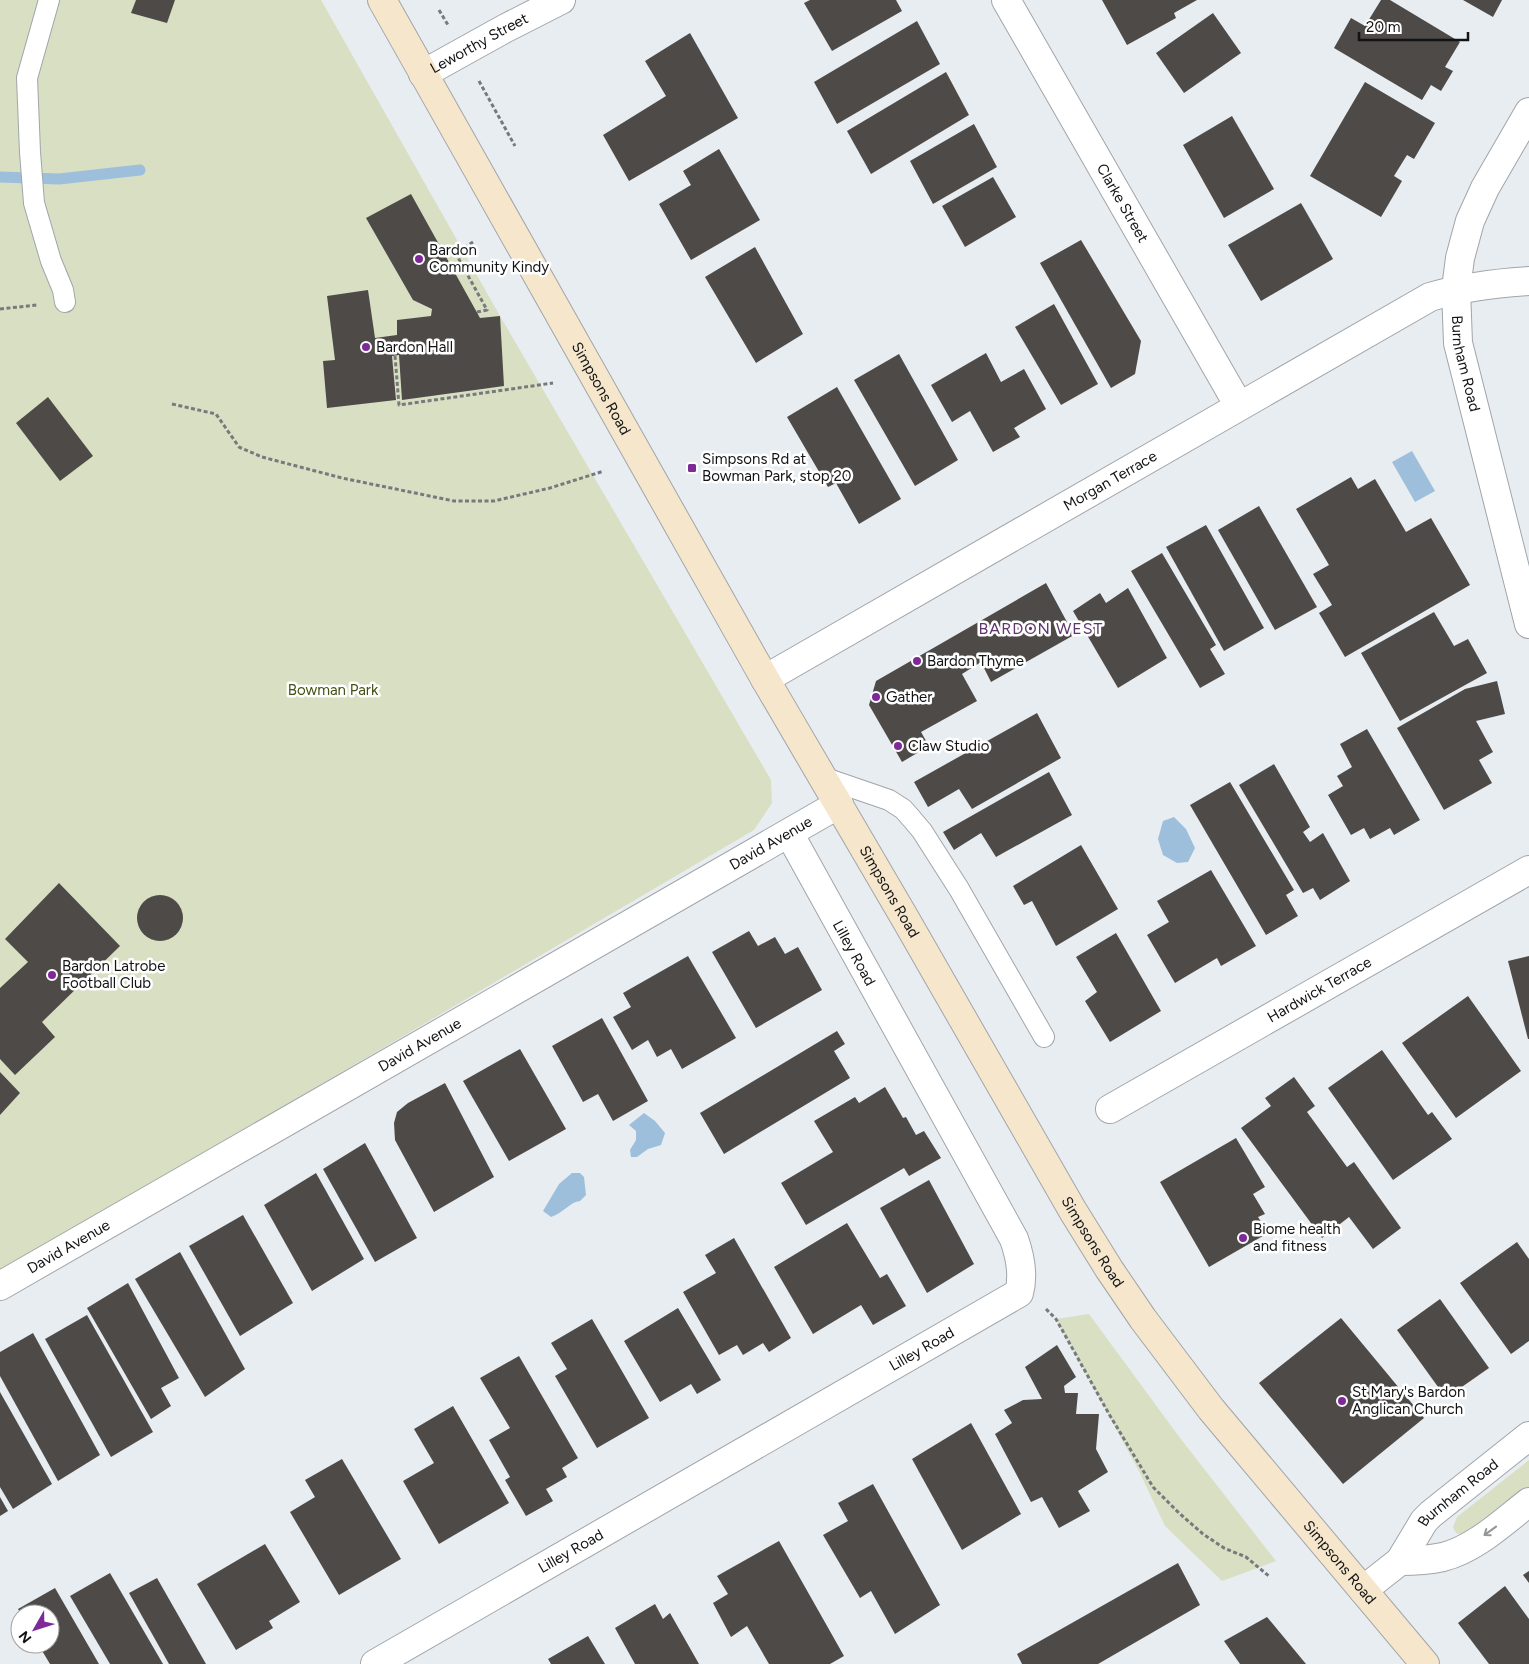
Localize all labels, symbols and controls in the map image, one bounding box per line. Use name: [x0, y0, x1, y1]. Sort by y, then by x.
street label: Leworthy Street: [427, 9, 531, 77]
scale bar: [1359, 10, 1468, 42]
text: 20 m: [1366, 18, 1400, 36]
street label: Clarke Street: [1093, 160, 1152, 246]
place label: Bardon Community Kindy: [429, 241, 549, 276]
marker: Bardon Community Kindy: [413, 253, 425, 265]
street label: Burnham Road: [1448, 315, 1484, 413]
place label: Bardon Hall: [376, 338, 453, 356]
street label: Simpsons Road: [568, 339, 634, 438]
marker: Bardon Hall: [360, 341, 372, 353]
street label: Morgan Terrace: [1060, 447, 1160, 515]
place label: Simpsons Rd at Bowman Park, stop 20: [702, 450, 851, 485]
marker: Simpsons Rd at Bowman Park, stop 20: [686, 462, 698, 474]
district label: BARDON WEST: [979, 619, 1103, 638]
place label: Bardon Thyme: [927, 652, 1024, 670]
marker: Bardon Thyme: [911, 655, 923, 667]
park label: Bowman Park: [288, 681, 379, 699]
place label: Gather: [886, 688, 932, 706]
marker: Gather: [870, 691, 882, 703]
place label: Claw Studio: [908, 737, 990, 755]
marker: Claw Studio: [892, 740, 904, 752]
street label: David Avenue: [726, 812, 815, 874]
street label: Simpsons Road: [855, 842, 923, 941]
street label: Lilley Road: [829, 917, 879, 989]
street label: Hardwick Terrace: [1264, 953, 1375, 1026]
place label: Bardon Latrobe Football Club: [62, 957, 165, 992]
marker: Bardon Latrobe Football Club: [46, 969, 58, 981]
street label: David Avenue: [375, 1014, 464, 1076]
street label: Simpsons Road: [1058, 1193, 1128, 1291]
street label: David Avenue: [24, 1216, 113, 1277]
place label: Biome health and fitness: [1253, 1220, 1341, 1255]
marker: Biome health and fitness: [1237, 1232, 1249, 1244]
street label: Lilley Road: [886, 1323, 957, 1375]
place label: St Mary's Bardon Anglican Church: [1352, 1383, 1465, 1418]
marker: St Mary's Bardon Anglican Church: [1336, 1395, 1348, 1407]
street label: Burnham Road: [1414, 1455, 1502, 1530]
street label: Simpsons Road: [1299, 1517, 1380, 1608]
street label: Lilley Road: [535, 1525, 607, 1577]
one-way arrow: [1484, 1526, 1497, 1537]
north arrow: [10, 1604, 60, 1654]
text: N: [15, 1627, 35, 1646]

